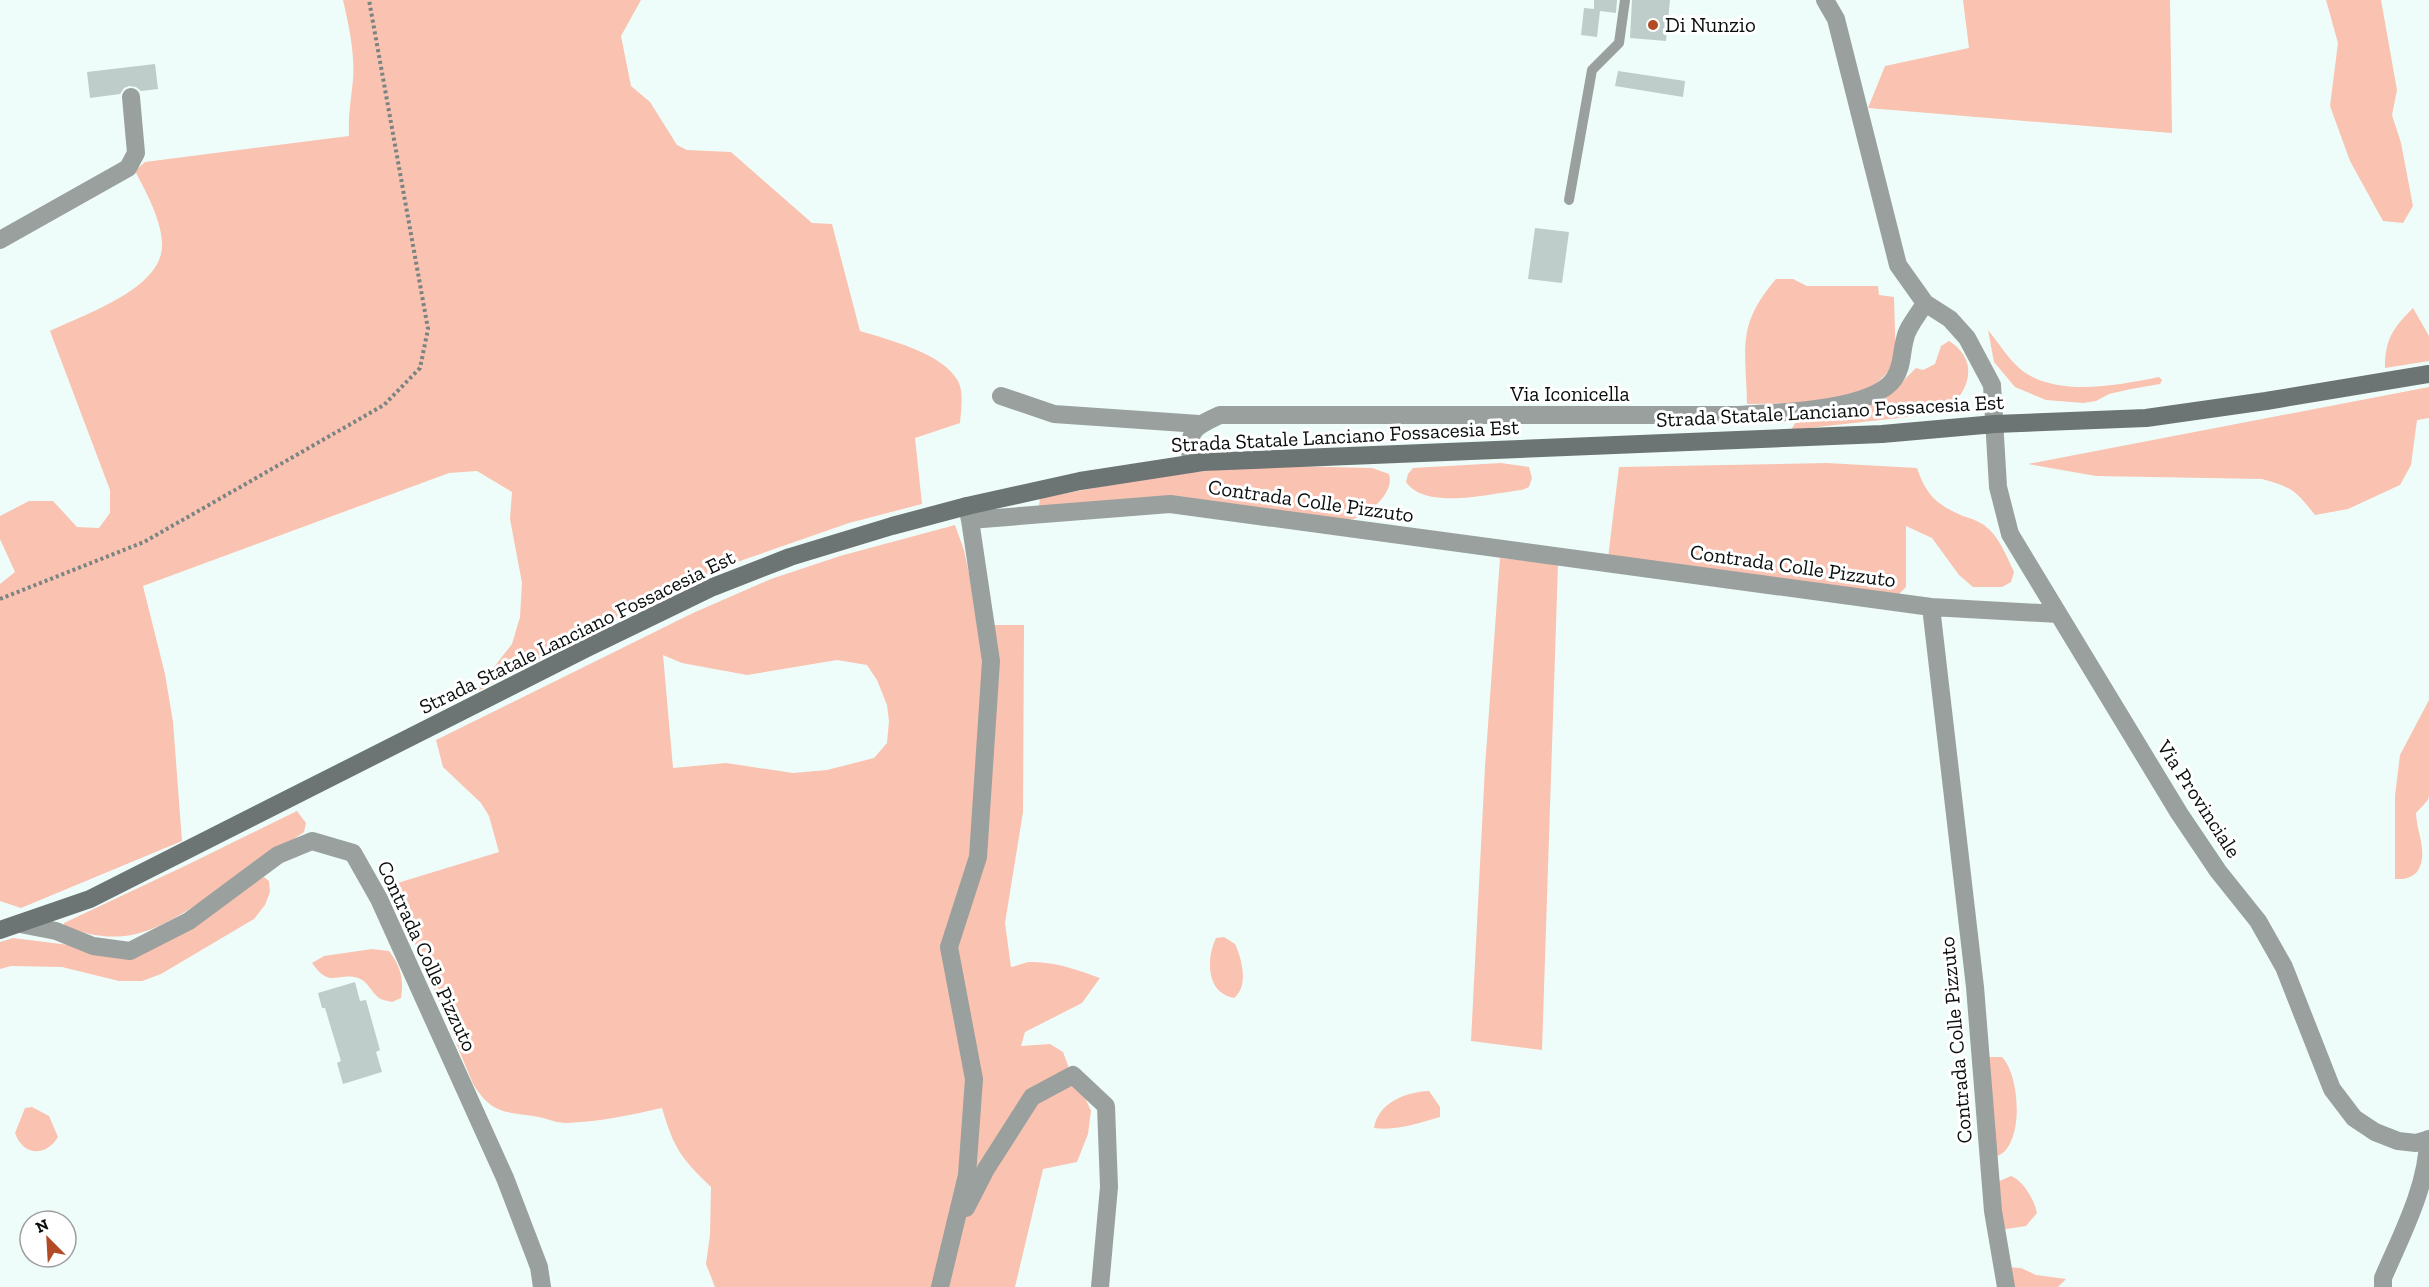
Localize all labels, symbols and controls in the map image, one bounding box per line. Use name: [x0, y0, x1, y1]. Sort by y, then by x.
place label: Di Nunzio: [1665, 12, 1756, 37]
marker: Di Nunzio: [1646, 18, 1660, 32]
street label: Via Iconicella: [1509, 381, 1630, 406]
street label: Strada Statale Lanciano Fossacesia Est: [1656, 389, 2005, 432]
street label: Strada Statale Lanciano Fossacesia Est: [1171, 414, 1520, 457]
street label: Contrada Colle Pizzuto: [1207, 474, 1416, 527]
street label: Contrada Colle Pizzuto: [1689, 539, 1898, 592]
street label: Strada Statale Lanciano Fossacesia Est: [415, 544, 739, 719]
street label: Via Provinciale: [2152, 734, 2247, 862]
street label: Contrada Colle Pizzuto: [372, 856, 483, 1055]
street label: Contrada Colle Pizzuto: [1934, 936, 1977, 1144]
north arrow: [18, 1209, 78, 1269]
text: N: [33, 1215, 52, 1237]

